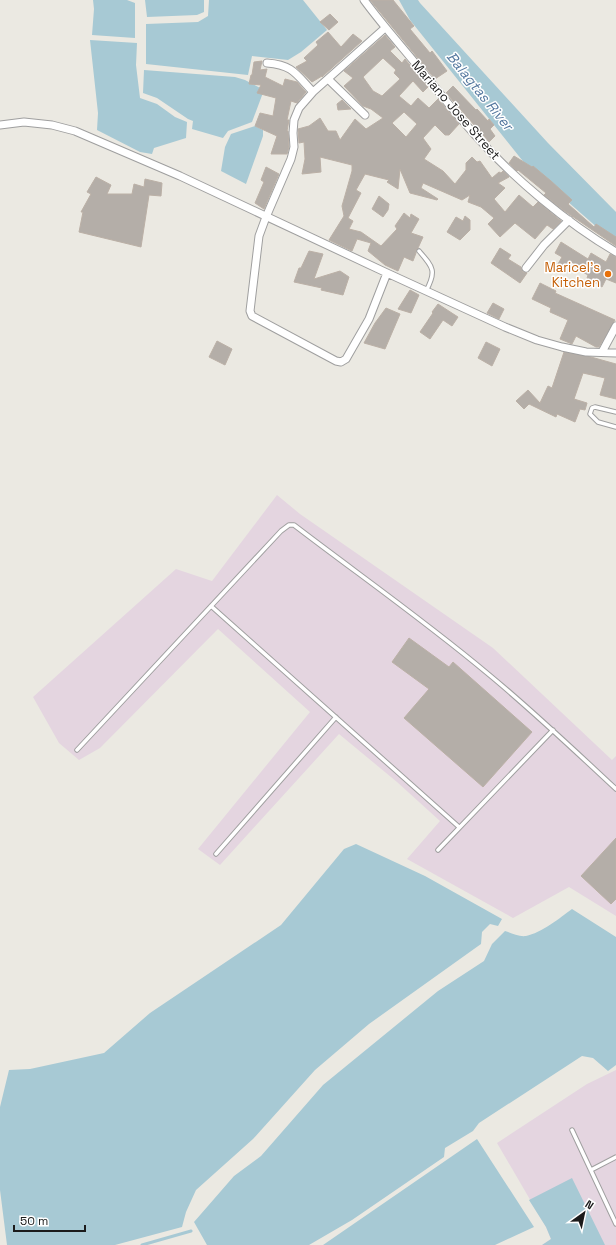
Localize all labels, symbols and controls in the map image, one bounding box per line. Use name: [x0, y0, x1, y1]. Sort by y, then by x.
water label: Balagtas River: [443, 48, 518, 135]
street label: Mariano Jose Street: [408, 57, 504, 163]
place label: Maricel's Kitchen: [544, 259, 600, 291]
marker: Maricel's Kitchen: [603, 269, 613, 279]
north arrow: [564, 1193, 604, 1233]
text: N: [583, 1197, 596, 1212]
scale bar: [14, 1207, 85, 1233]
text: 50 m: [20, 1213, 48, 1229]

